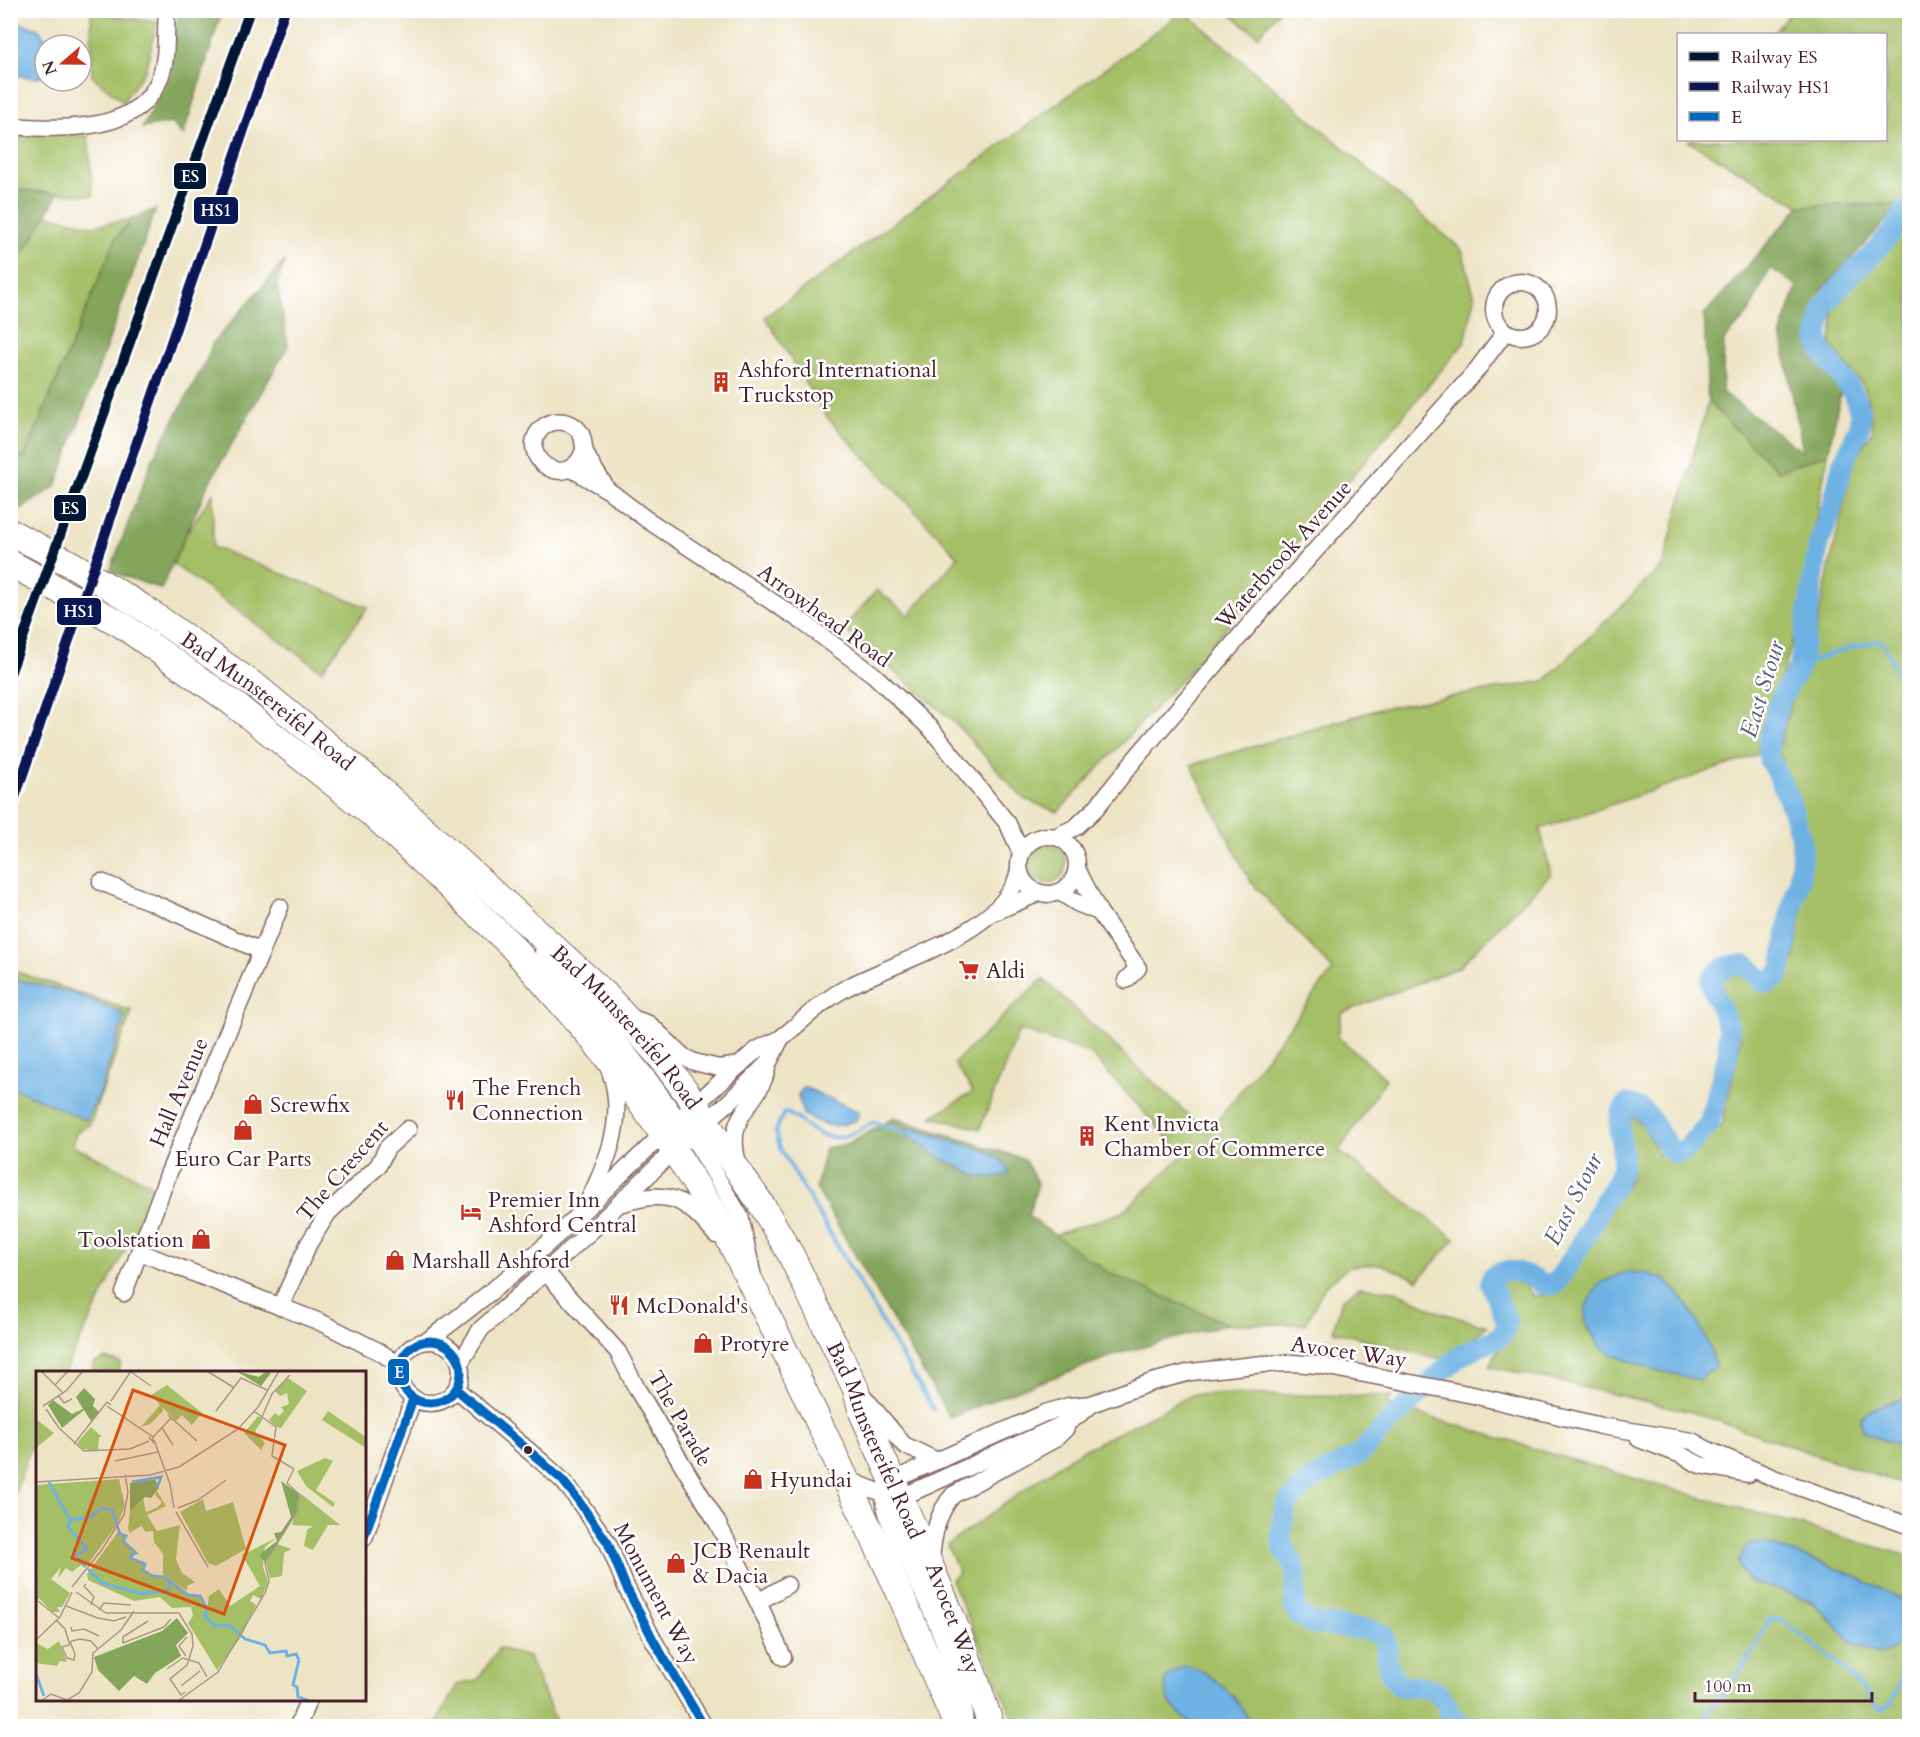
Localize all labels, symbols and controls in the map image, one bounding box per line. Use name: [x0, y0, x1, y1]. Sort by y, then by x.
north arrow: [33, 33, 93, 93]
legend: [1677, 33, 1887, 141]
text: Railway ES: [1731, 45, 1818, 70]
text: N: [37, 57, 63, 78]
text: Railway HS1: [1731, 75, 1831, 100]
text: E: [1731, 105, 1742, 130]
line badge: ES: [173, 162, 207, 190]
text: ES: [181, 166, 199, 188]
line badge: HS1: [193, 196, 239, 225]
text: HS1: [201, 200, 231, 222]
place label: Ashford International Truckstop: [738, 355, 937, 410]
building icon: Ashford International Truckstop: [709, 370, 733, 394]
street label: Waterbrook Avenue: [1208, 474, 1359, 637]
line badge: ES: [53, 494, 87, 522]
text: ES: [61, 498, 79, 520]
street label: Arrowhead Road: [751, 557, 898, 675]
line badge: HS1: [56, 597, 102, 626]
text: HS1: [64, 601, 94, 623]
street label: Bad Munstereifel Road: [174, 625, 361, 778]
water label: East Stour: [1732, 636, 1793, 742]
street label: Bad Munstereifel Road: [544, 938, 708, 1116]
place label: Aldi: [986, 956, 1025, 986]
supermarket icon: Aldi: [957, 958, 981, 982]
street label: Hall Avenue: [142, 1033, 215, 1152]
place label: The French Connection: [472, 1073, 584, 1128]
restaurant icon: The French Connection: [443, 1088, 467, 1112]
place label: Screwfix: [270, 1090, 350, 1120]
shop icon: Screwfix: [241, 1092, 265, 1116]
place label: Kent Invicta Chamber of Commerce: [1104, 1109, 1325, 1164]
street label: The Crescent: [290, 1113, 395, 1228]
shop icon: Euro Car Parts: [231, 1118, 255, 1142]
building icon: Kent Invicta Chamber of Commerce: [1075, 1124, 1099, 1148]
place label: Euro Car Parts: [175, 1144, 311, 1174]
water label: East Stour: [1536, 1146, 1611, 1251]
place label: Premier Inn Ashford Central: [488, 1185, 637, 1240]
hotel icon: Premier Inn Ashford Central: [459, 1200, 483, 1224]
place label: Toolstation: [77, 1225, 184, 1255]
shop icon: Toolstation: [189, 1227, 213, 1251]
place label: Marshall Ashford: [412, 1246, 570, 1276]
shop icon: Marshall Ashford: [383, 1248, 407, 1272]
place label: McDonald's: [636, 1291, 748, 1321]
restaurant icon: McDonald's: [607, 1293, 631, 1317]
place label: Protyre: [720, 1329, 790, 1359]
street label: Avocet Way: [1289, 1329, 1409, 1375]
shop icon: Protyre: [691, 1331, 715, 1355]
street label: Bad Munstereifel Road: [819, 1336, 931, 1544]
line badge: E: [387, 1358, 410, 1386]
text: E: [394, 1362, 404, 1384]
street label: The Parade: [641, 1365, 720, 1472]
inset map: [36, 1371, 366, 1701]
unlabelled marker: [522, 1444, 534, 1456]
place label: Hyundai: [770, 1465, 852, 1495]
shop icon: Hyundai: [741, 1467, 765, 1491]
street label: Monument Way: [606, 1517, 706, 1670]
place label: JCB Renault & Dacia: [690, 1536, 810, 1591]
shop icon: JCB Renault & Dacia: [664, 1551, 688, 1575]
street label: Avocet Way: [918, 1558, 988, 1679]
scale bar: [1695, 1665, 1872, 1703]
text: 100 m: [1704, 1674, 1752, 1699]

